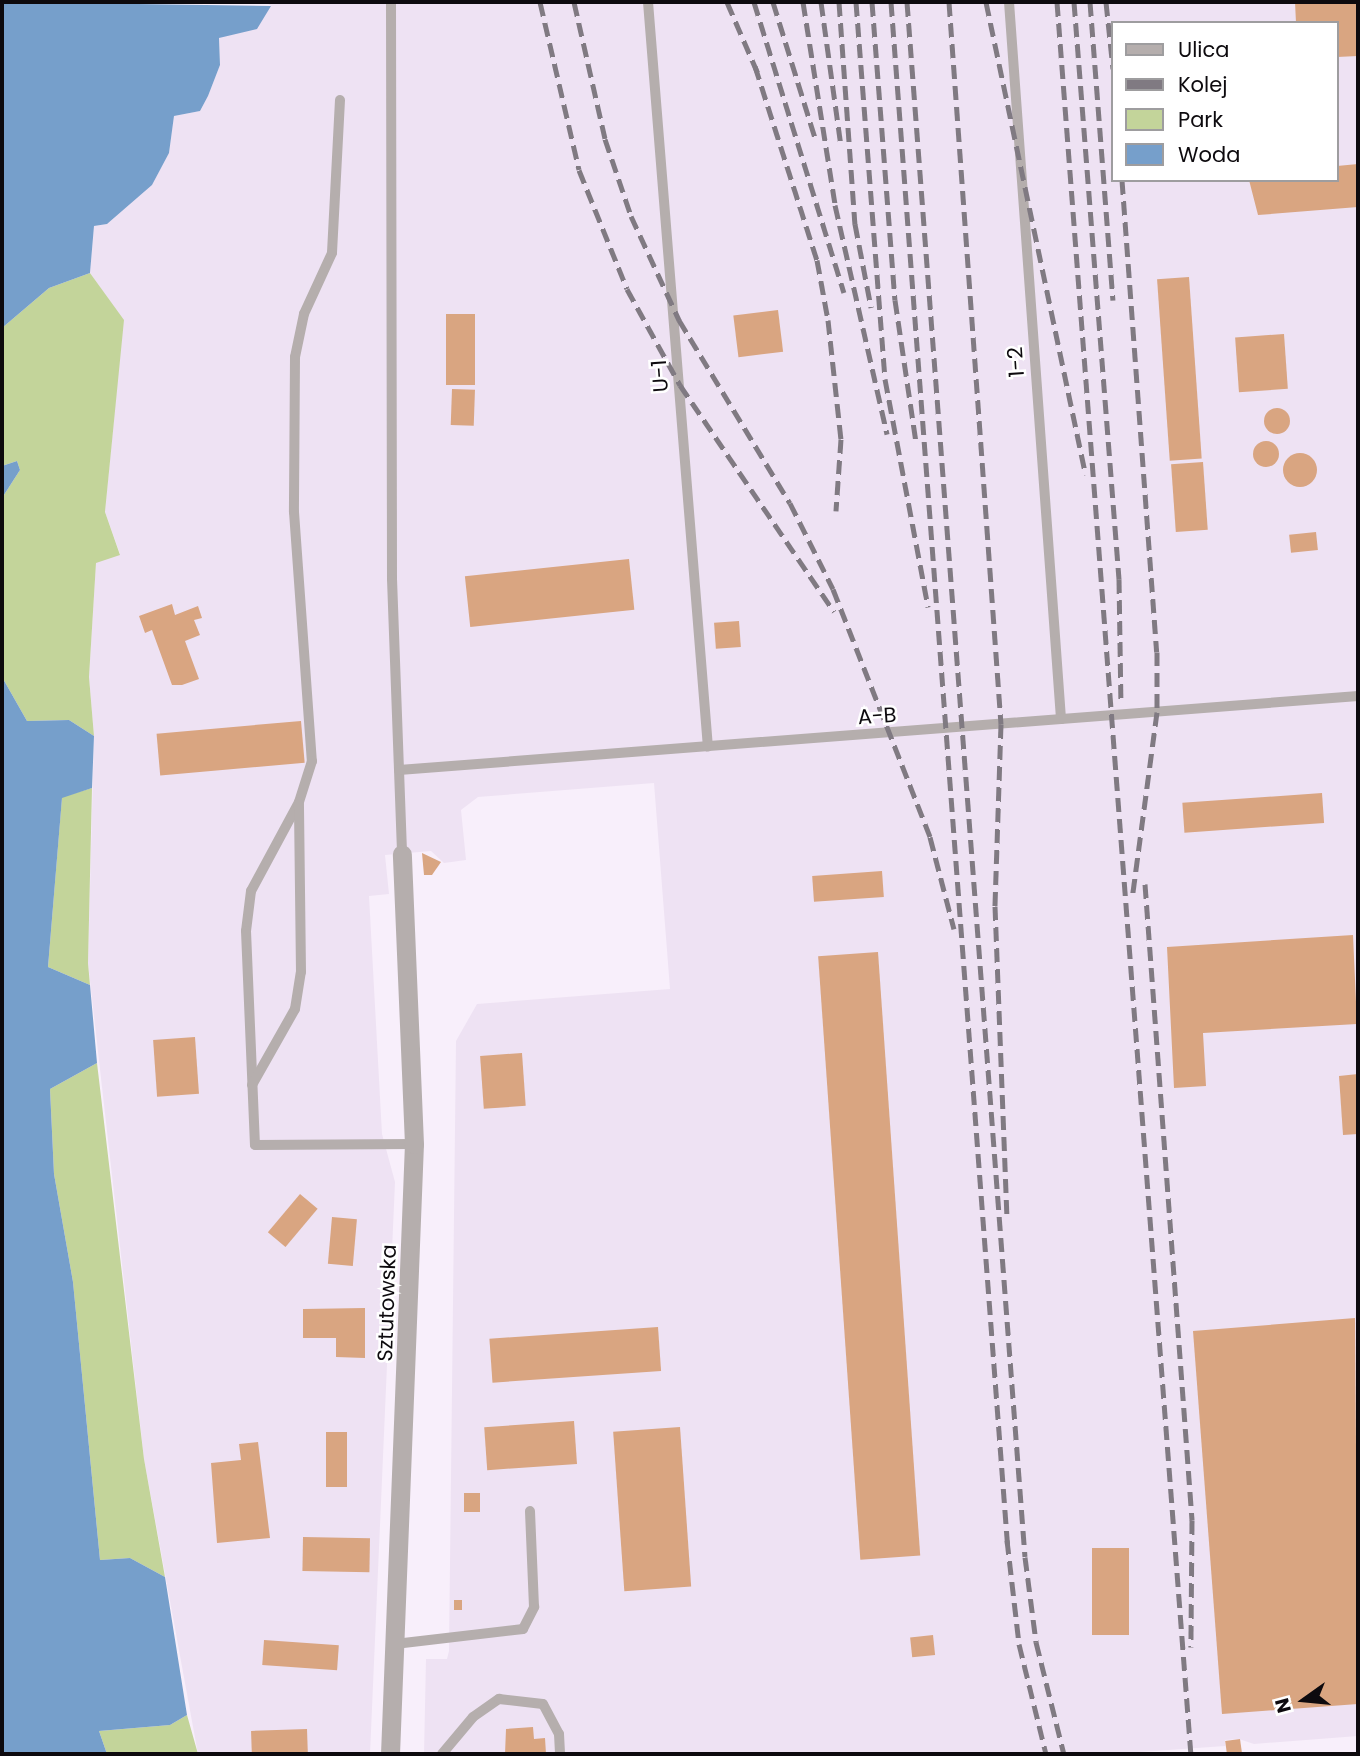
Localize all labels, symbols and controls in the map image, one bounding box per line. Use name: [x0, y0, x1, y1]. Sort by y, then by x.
legend: [1112, 21, 1339, 182]
text: Ulica: [1178, 35, 1229, 64]
text: Kolej: [1178, 70, 1227, 99]
text: Park: [1178, 105, 1223, 134]
text: Woda: [1178, 140, 1240, 169]
street label: 1-2: [1002, 346, 1030, 378]
street label: U-1: [646, 359, 674, 393]
street label: A-B: [857, 702, 897, 730]
street label: Sztutowska: [372, 1244, 402, 1362]
north arrow: [1269, 1665, 1339, 1735]
text: N: [1268, 1695, 1298, 1716]

